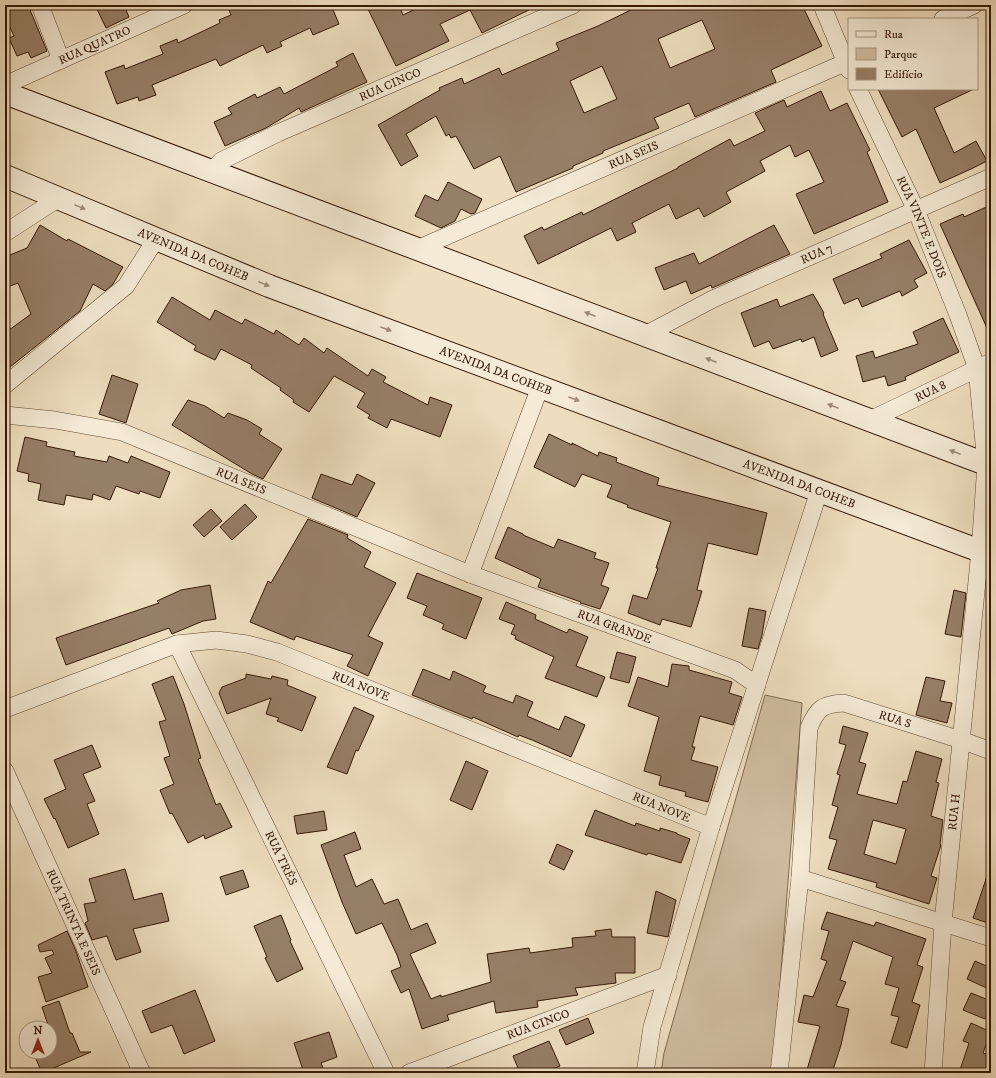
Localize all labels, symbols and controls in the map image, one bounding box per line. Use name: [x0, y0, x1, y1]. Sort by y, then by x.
legend: [848, 18, 978, 90]
street label: RUA QUATRO: [56, 23, 133, 68]
text: Rua: [884, 27, 904, 42]
text: Parque: [884, 47, 917, 62]
street label: RUA CINCO: [357, 65, 423, 105]
text: Edifício: [884, 67, 923, 82]
street label: RUA SEIS: [606, 138, 661, 173]
street label: RUA VINTE E DOIS: [893, 174, 949, 280]
one-way arrow: [74, 204, 85, 210]
street label: AVENIDA DA COHEB: [135, 225, 251, 285]
street label: RUA 7: [798, 240, 835, 268]
one-way arrow: [259, 281, 271, 287]
one-way arrow: [583, 311, 595, 317]
one-way arrow: [381, 327, 393, 333]
street label: AVENIDA DA COHEB: [437, 343, 554, 399]
one-way arrow: [705, 357, 717, 363]
street label: RUA 8: [912, 378, 949, 405]
one-way arrow: [568, 397, 580, 403]
one-way arrow: [826, 403, 838, 409]
one-way arrow: [948, 449, 960, 455]
street label: AVENIDA DA COHEB: [741, 456, 857, 512]
street label: RUA SEIS: [214, 464, 268, 498]
street label: RUA GRANDE: [575, 606, 654, 647]
street label: RUA NOVE: [330, 668, 393, 705]
street label: RUA S: [877, 707, 913, 732]
street label: RUA NOVE: [630, 789, 693, 826]
street label: RUA H: [945, 793, 964, 831]
street label: RUA TRÊS: [261, 828, 300, 888]
street label: RUA TRINTA E SEIS: [43, 867, 104, 978]
street label: RUA CINCO: [505, 1006, 572, 1043]
north arrow: [18, 1020, 58, 1060]
text: N: [33, 1024, 43, 1038]

